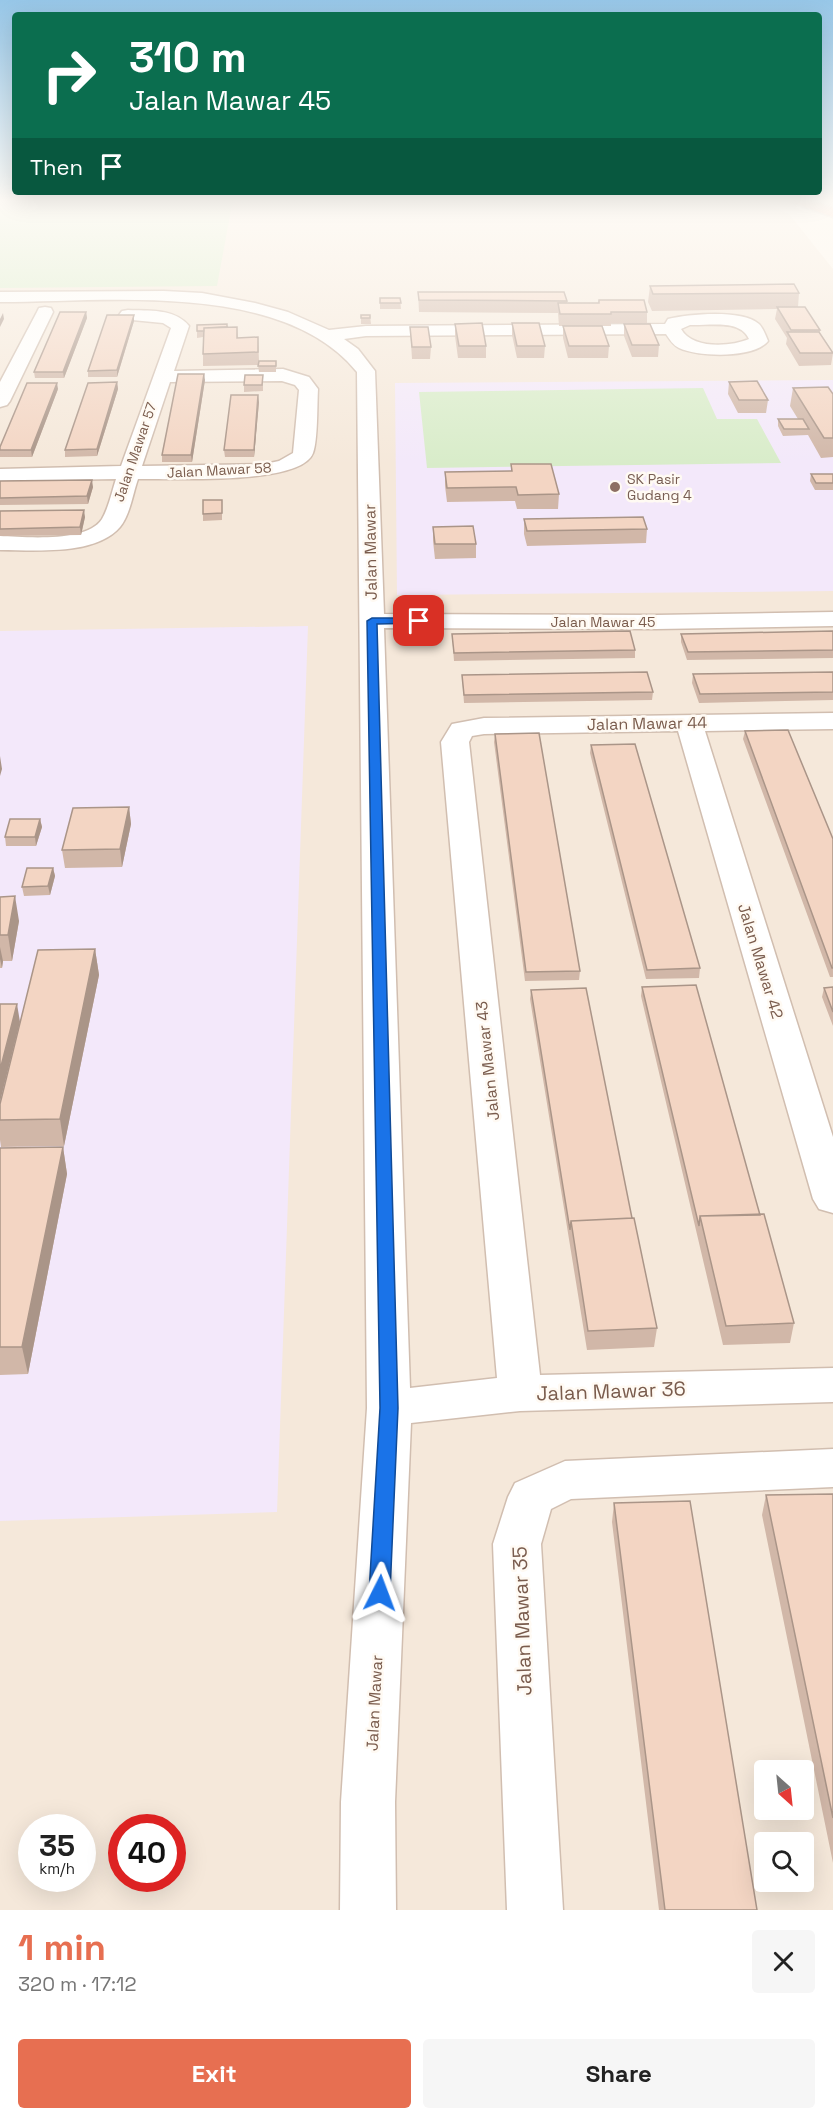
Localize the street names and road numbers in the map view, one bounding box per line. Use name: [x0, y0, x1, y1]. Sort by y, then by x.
street label: Jalan Mawar 57: [110, 400, 160, 504]
street label: Jalan Mawar 58: [166, 458, 272, 482]
street label: Jalan Mawar: [359, 504, 382, 600]
street label: Jalan Mawar 45: [551, 613, 655, 631]
street label: Jalan Mawar 44: [587, 712, 707, 735]
street label: Jalan Mawar 42: [733, 901, 788, 1022]
street label: Jalan Mawar 43: [471, 1000, 504, 1122]
street label: Jalan Mawar 36: [536, 1375, 686, 1407]
street label: Jalan Mawar 35: [506, 1546, 538, 1696]
street label: Jalan Mawar: [361, 1654, 388, 1752]

